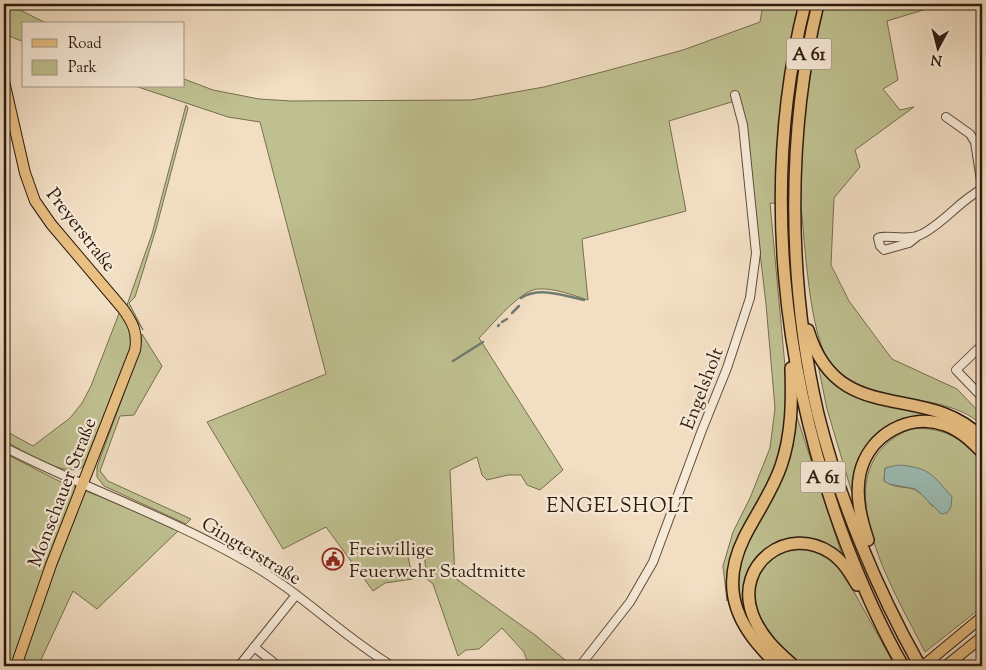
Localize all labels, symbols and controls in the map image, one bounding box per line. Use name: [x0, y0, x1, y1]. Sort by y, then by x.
legend: [22, 22, 185, 88]
north arrow: [914, 22, 964, 72]
text: Road: [68, 34, 102, 55]
road number: A 61: [786, 39, 832, 70]
text: N: [930, 48, 943, 70]
text: Park: [68, 58, 97, 79]
street label: Preyerstraße: [39, 183, 122, 278]
street label: Engelsholt: [675, 343, 732, 434]
street label: Monschauer Straße: [22, 414, 104, 571]
road number: A 61: [800, 462, 846, 492]
district label: ENGELSHOLT: [546, 493, 694, 522]
street label: Gingterstraße: [196, 512, 306, 593]
place label: Freiwillige Feuerwehr Stadtmitte: [349, 537, 526, 586]
public building icon: Freiwillige Feuerwehr Stadtmitte: [321, 547, 345, 571]

